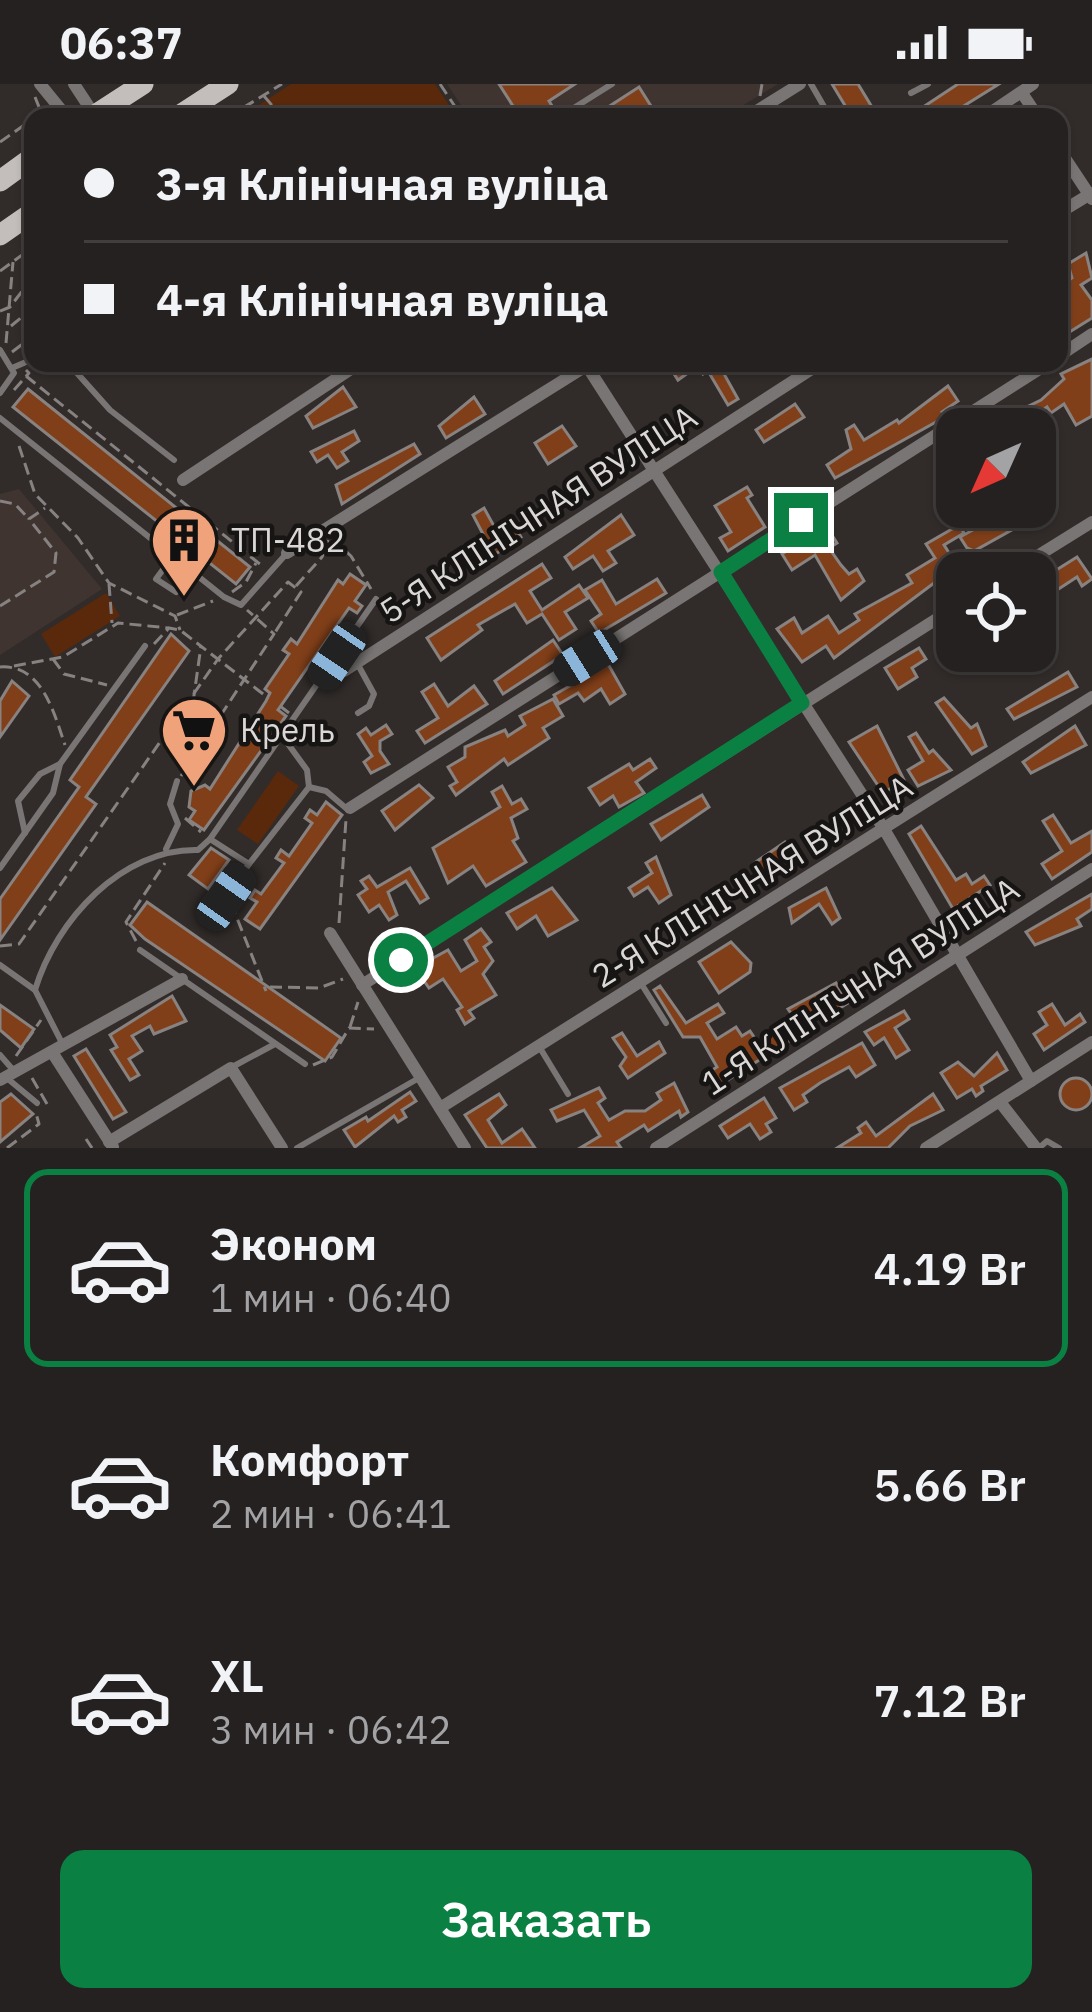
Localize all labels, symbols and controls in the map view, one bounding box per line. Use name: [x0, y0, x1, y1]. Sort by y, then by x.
text: 06:37: [60, 13, 183, 71]
text: 3-я Клінічная вуліца: [156, 154, 609, 212]
text: 4-я Клінічная вуліца: [156, 270, 609, 328]
street label: 5-Я КЛІНІЧНАЯ ВУЛІЦА: [371, 395, 705, 632]
north arrow: [936, 408, 1056, 528]
map controls: [936, 408, 1056, 672]
route end: [774, 493, 828, 547]
building icon: ТП-482: [149, 505, 219, 599]
place label: ТП-482: [231, 518, 345, 561]
button: locate: [936, 552, 1056, 672]
car: [302, 616, 372, 696]
car: [547, 624, 627, 692]
supermarket icon: Крель: [159, 695, 229, 789]
place label: Крель: [240, 708, 335, 751]
street label: 2-Я КЛІНІЧНАЯ ВУЛІЦА: [583, 764, 920, 997]
car: [191, 857, 261, 937]
street label: 1-Я КЛІНІЧНАЯ ВУЛІЦА: [693, 867, 1027, 1104]
route start: [374, 933, 428, 987]
icon: car: [66, 1214, 174, 1322]
text: Эконом: [210, 1214, 377, 1272]
text: 4.19 Br: [873, 1239, 1026, 1297]
text: 1 мин · 06:40: [210, 1272, 452, 1323]
icon: car: [66, 1430, 174, 1538]
text: Комфорт: [210, 1430, 409, 1488]
text: 5.66 Br: [873, 1455, 1026, 1513]
text: 2 мин · 06:41: [210, 1488, 452, 1539]
icon: car: [66, 1646, 174, 1754]
text: XL: [210, 1646, 264, 1704]
text: 7.12 Br: [873, 1671, 1026, 1729]
text: 3 мин · 06:42: [210, 1704, 452, 1755]
button: Заказать: [60, 1850, 1032, 1988]

